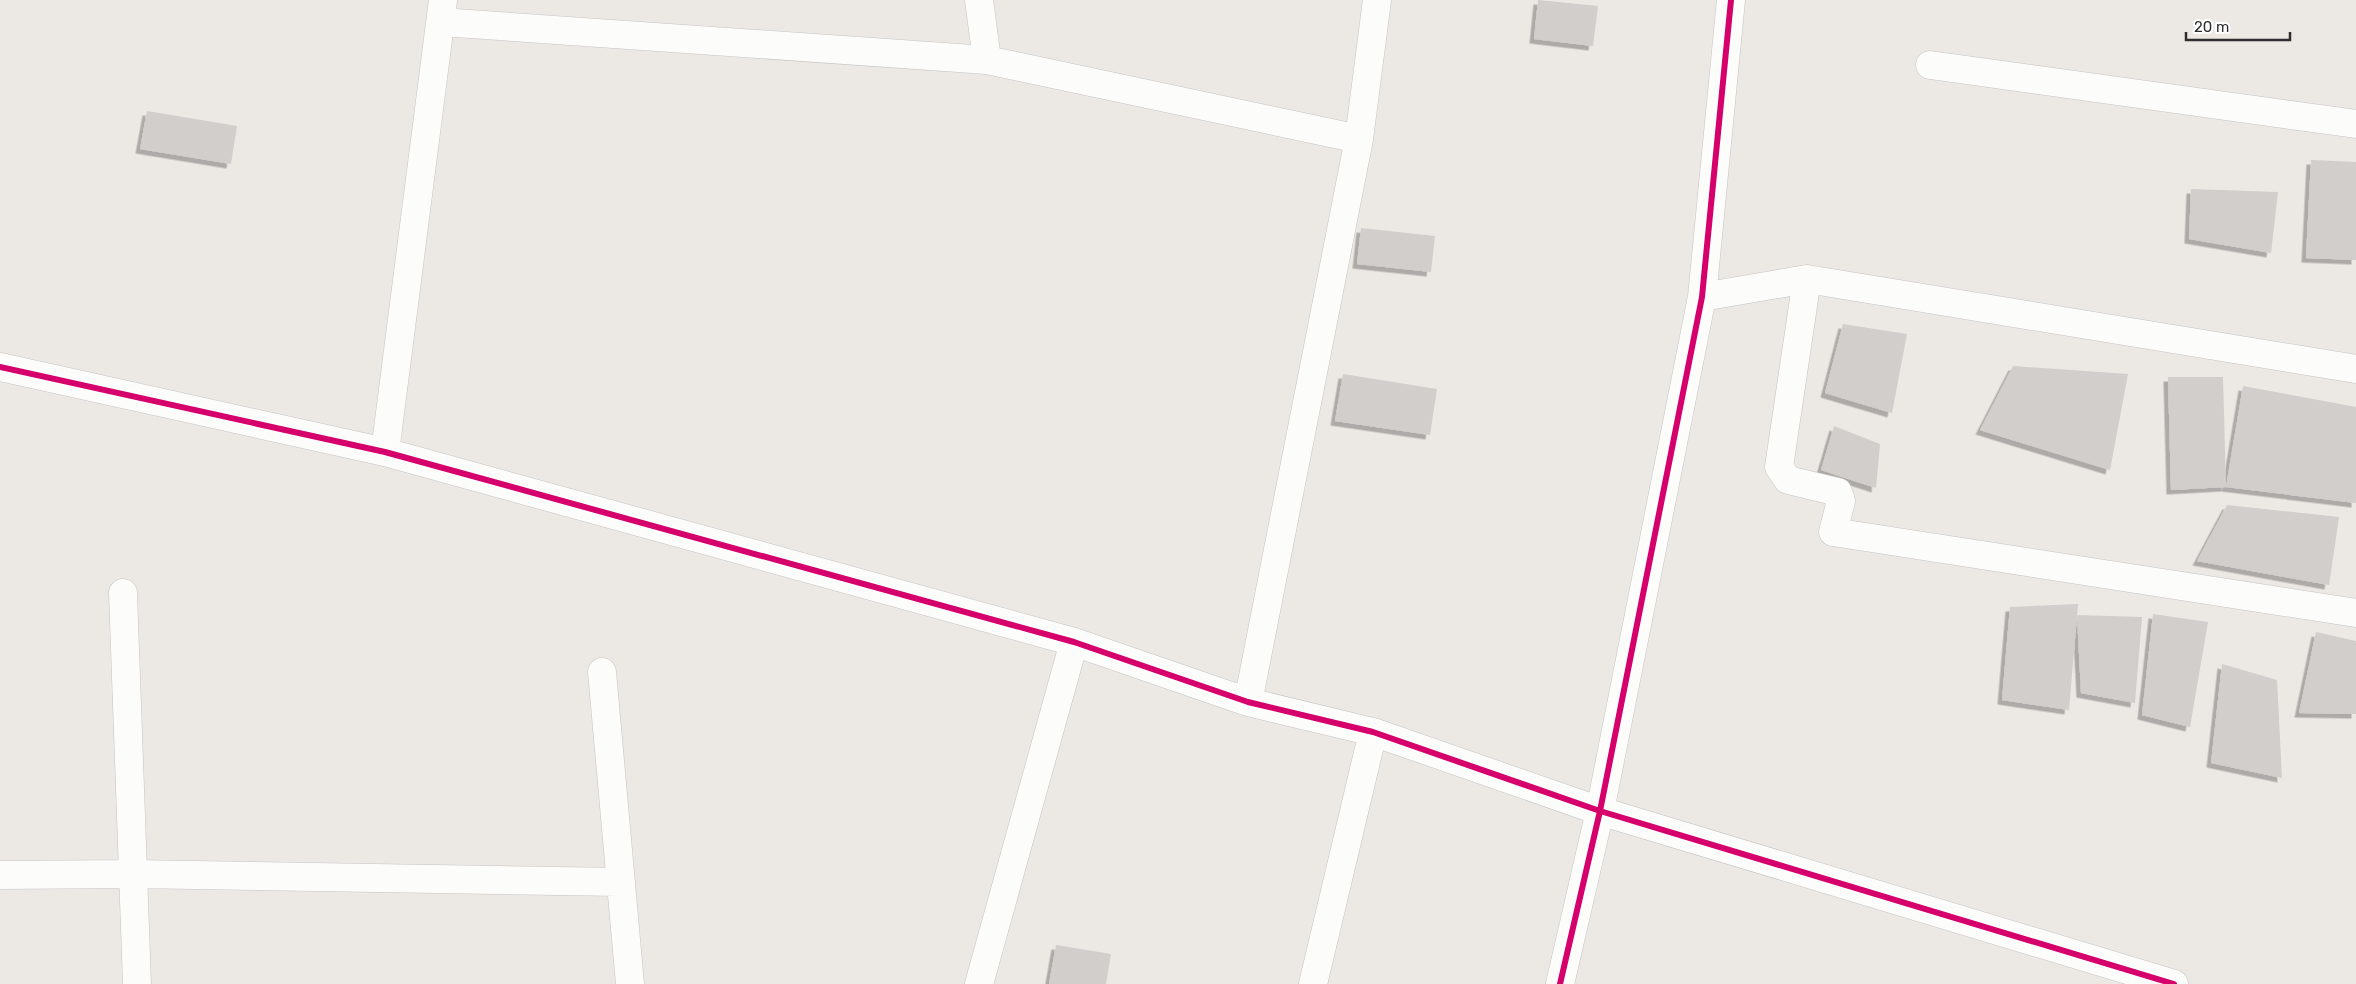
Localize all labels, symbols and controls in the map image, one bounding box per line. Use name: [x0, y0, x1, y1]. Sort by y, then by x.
scale bar: [2186, 10, 2290, 42]
text: 20 m: [2194, 18, 2229, 36]

